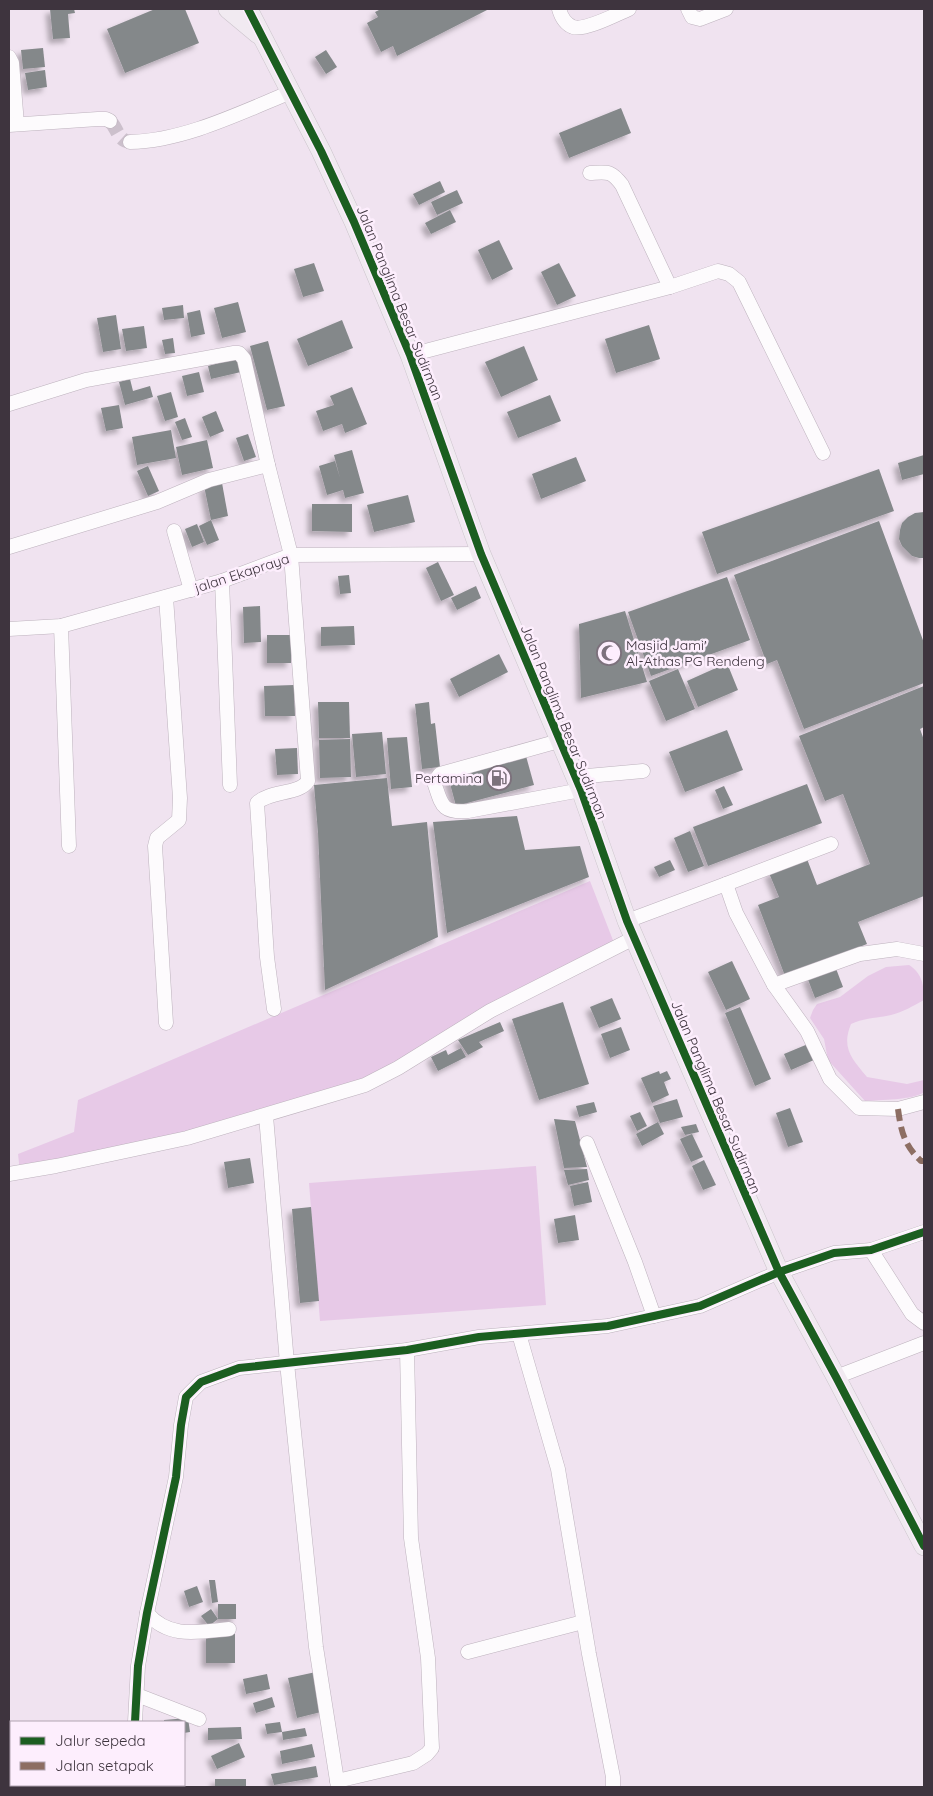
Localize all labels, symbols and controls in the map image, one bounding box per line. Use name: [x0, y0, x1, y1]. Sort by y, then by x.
street label: Jalan Panglima Besar Sudirman: [353, 203, 447, 403]
street label: jalan Ekapraya: [191, 549, 292, 597]
street label: Jalan Panglima Besar Sudirman: [517, 622, 611, 822]
place label: Masjid Jami' Al-Athas PG Rendeng: [626, 636, 765, 670]
mosque icon: Masjid Jami' Al-Athas PG Rendeng: [596, 640, 622, 666]
fuel station icon: Pertamina: [486, 765, 512, 791]
place label: Pertamina: [415, 769, 482, 787]
street label: Jalan Panglima Besar Sudirman: [667, 998, 765, 1196]
legend: [10, 1721, 185, 1786]
text: Jalur sepeda: [55, 1731, 146, 1750]
text: Jalan setapak: [55, 1756, 154, 1775]

